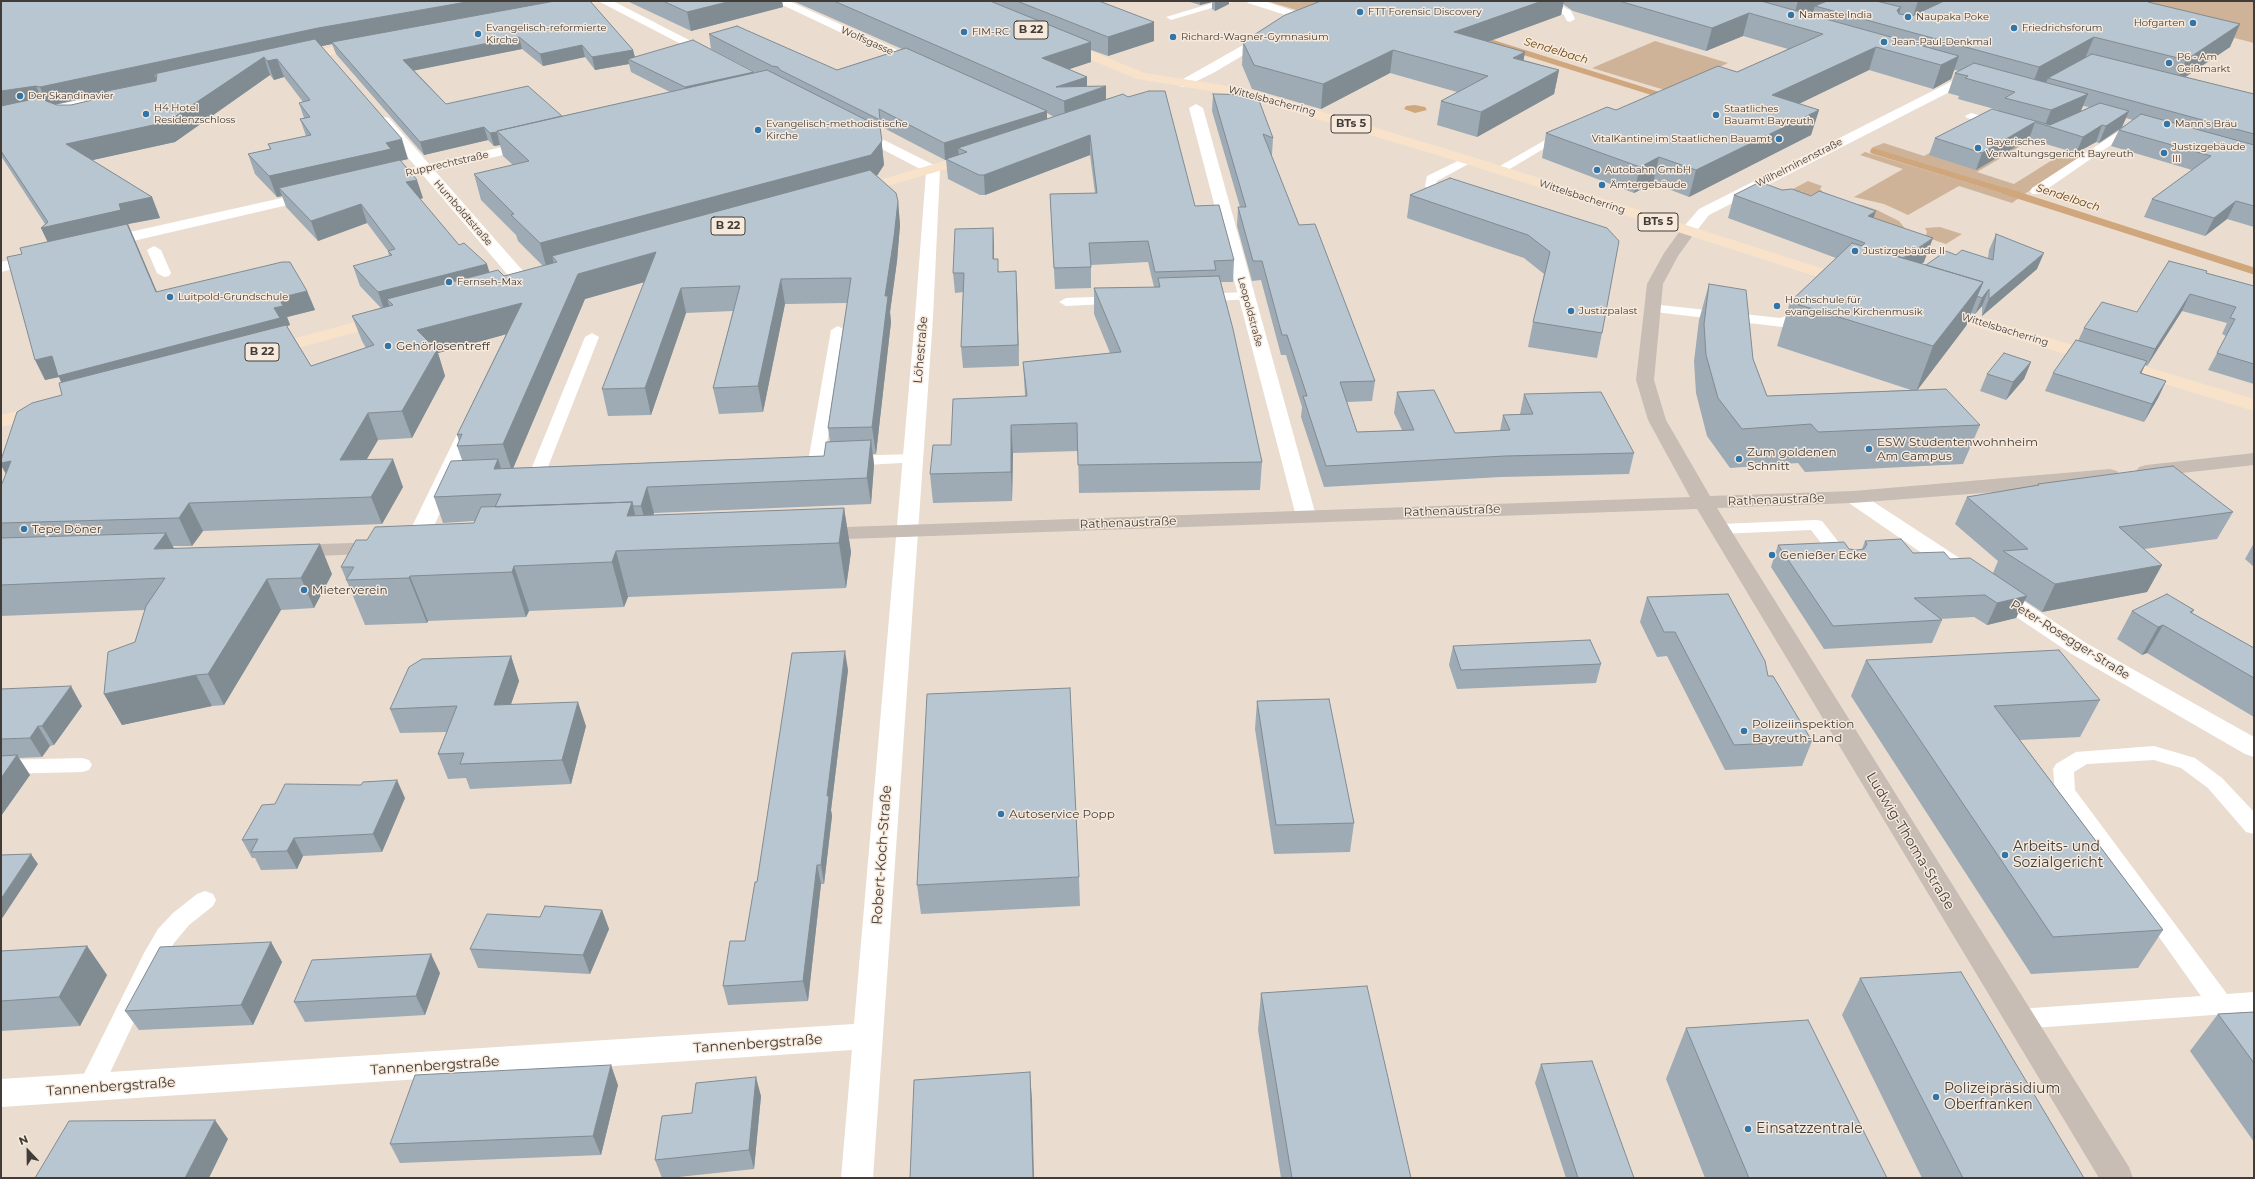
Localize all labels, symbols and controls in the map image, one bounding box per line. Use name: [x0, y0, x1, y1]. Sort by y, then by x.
place label: FTT Forensic Discovery: [1368, 6, 1482, 18]
marker: FTT Forensic Discovery: [1355, 7, 1365, 17]
place label: Namaste India: [1799, 9, 1872, 21]
marker: Namaste India: [1786, 10, 1796, 20]
place label: Naupaka Poke: [1916, 11, 1989, 23]
marker: Naupaka Poke: [1903, 12, 1913, 22]
place label: Hofgarten: [2134, 17, 2185, 29]
marker: Hofgarten: [2188, 18, 2198, 28]
road number: B 22: [1014, 21, 1048, 39]
place label: Evangelisch-reformierte Kirche: [486, 22, 607, 46]
place label: Friedrichsforum: [2022, 22, 2102, 34]
marker: Friedrichsforum: [2009, 23, 2019, 33]
street label: Wolfsgasse: [839, 24, 895, 58]
place label: FIM-RC: [972, 26, 1009, 38]
marker: FIM-RC: [959, 27, 969, 37]
marker: Evangelisch-reformierte Kirche: [473, 29, 483, 39]
place label: Richard-Wagner-Gymnasium: [1181, 31, 1329, 43]
marker: Richard-Wagner-Gymnasium: [1168, 32, 1178, 42]
water label: Sendelbach: [1522, 35, 1590, 67]
place label: Jean-Paul-Denkmal: [1892, 36, 1992, 48]
marker: Jean-Paul-Denkmal: [1879, 37, 1889, 47]
place label: P6 - Am Geißmarkt: [2177, 51, 2231, 74]
marker: P6 - Am Geißmarkt: [2164, 58, 2174, 68]
street label: Wittelsbacherring: [1227, 84, 1317, 118]
place label: Der Skandinavier: [28, 90, 114, 102]
marker: Der Skandinavier: [15, 91, 25, 101]
place label: H4 Hotel Residenzschloss: [154, 102, 235, 126]
place label: Staatliches Bauamt Bayreuth: [1724, 103, 1813, 126]
marker: H4 Hotel Residenzschloss: [141, 109, 151, 119]
marker: Staatliches Bauamt Bayreuth: [1711, 110, 1721, 120]
road number: BTs 5: [1331, 115, 1371, 133]
place label: Evangelisch-methodistische Kirche: [766, 118, 908, 142]
place label: Mann's Bräu: [2175, 118, 2237, 130]
marker: Mann's Bräu: [2162, 119, 2172, 129]
marker: Evangelisch-methodistische Kirche: [753, 125, 763, 135]
place label: VitalKantine im Staatlichen Bauamt: [1592, 133, 1771, 145]
marker: VitalKantine im Staatlichen Bauamt: [1774, 134, 1784, 144]
street label: Wilhelminenstraße: [1754, 136, 1844, 190]
place label: Bayerisches Verwaltungsgericht Bayreuth: [1986, 136, 2134, 160]
place label: Justizgebäude III: [2172, 141, 2245, 164]
marker: Bayerisches Verwaltungsgericht Bayreuth: [1973, 143, 1983, 153]
marker: Justizgebäude III: [2159, 148, 2169, 158]
street label: Rupprechtstraße: [404, 149, 490, 179]
place label: Autobahn GmbH: [1605, 164, 1691, 176]
marker: Autobahn GmbH: [1592, 165, 1602, 175]
street label: Wittelsbacherring: [1537, 177, 1627, 217]
street label: Humboldtstraße: [431, 178, 495, 248]
place label: Ämtergebäude: [1610, 179, 1687, 191]
marker: Ämtergebäude: [1597, 180, 1607, 190]
water label: Sendelbach: [2034, 181, 2102, 215]
road number: BTs 5: [1638, 213, 1678, 231]
road number: B 22: [711, 217, 745, 235]
place label: Justizgebäude II: [1863, 245, 1945, 257]
marker: Justizgebäude II: [1850, 246, 1860, 256]
place label: Fernseh-Max: [457, 276, 522, 288]
street label: Leopoldstraße: [1235, 276, 1265, 348]
marker: Fernseh-Max: [444, 277, 454, 287]
place label: Luitpold-Grundschule: [178, 291, 288, 303]
marker: Luitpold-Grundschule: [165, 292, 175, 302]
place label: Hochschule für evangelische Kirchenmusik: [1785, 294, 1923, 318]
marker: Hochschule für evangelische Kirchenmusik: [1772, 301, 1782, 311]
place label: Justizpalast: [1579, 305, 1638, 317]
marker: Justizpalast: [1566, 306, 1576, 316]
street label: Wittelsbacherring: [1960, 311, 2050, 349]
street label: Löhestraße: [911, 316, 931, 384]
place label: Gehörlosentreff: [396, 339, 490, 353]
marker: Gehörlosentreff: [383, 341, 393, 351]
road number: B 22: [245, 343, 279, 361]
place label: ESW Studentenwohnheim Am Campus: [1877, 435, 2038, 463]
marker: ESW Studentenwohnheim Am Campus: [1864, 444, 1874, 454]
place label: Zum goldenen Schnitt: [1747, 445, 1836, 473]
marker: Zum goldenen Schnitt: [1734, 454, 1744, 464]
street label: Rathenaustraße: [1727, 491, 1825, 509]
street label: Rathenaustraße: [1403, 502, 1501, 520]
street label: Rathenaustraße: [1079, 514, 1177, 532]
place label: Tepe Döner: [32, 522, 102, 536]
marker: Tepe Döner: [19, 524, 29, 534]
place label: Genießer Ecke: [1780, 548, 1867, 562]
marker: Genießer Ecke: [1767, 550, 1777, 560]
place label: Mieterverein: [312, 583, 388, 597]
marker: Mieterverein: [299, 585, 309, 595]
street label: Peter-Rosegger-Straße: [2008, 597, 2132, 683]
place label: Polizeiinspektion Bayreuth-Land: [1752, 717, 1854, 745]
marker: Polizeiinspektion Bayreuth-Land: [1739, 726, 1749, 736]
street label: Ludwig-Thoma-Straße: [1862, 769, 1958, 913]
street label: Robert-Koch-Straße: [869, 785, 895, 925]
place label: Autoservice Popp: [1009, 807, 1115, 821]
marker: Autoservice Popp: [996, 809, 1006, 819]
place label: Arbeits- und Sozialgericht: [2013, 839, 2103, 872]
marker: Arbeits- und Sozialgericht: [2000, 850, 2010, 860]
street label: Tannenbergstraße: [693, 1031, 823, 1057]
street label: Tannenbergstraße: [370, 1053, 500, 1079]
street label: Tannenbergstraße: [46, 1074, 176, 1100]
place label: Polizeipräsidium Oberfranken: [1944, 1081, 2060, 1114]
marker: Polizeipräsidium Oberfranken: [1931, 1092, 1941, 1102]
place label: Einsatzzentrale: [1756, 1121, 1863, 1137]
marker: Einsatzzentrale: [1743, 1124, 1753, 1134]
north arrow: [8, 1131, 48, 1171]
text: N: [17, 1132, 30, 1148]

